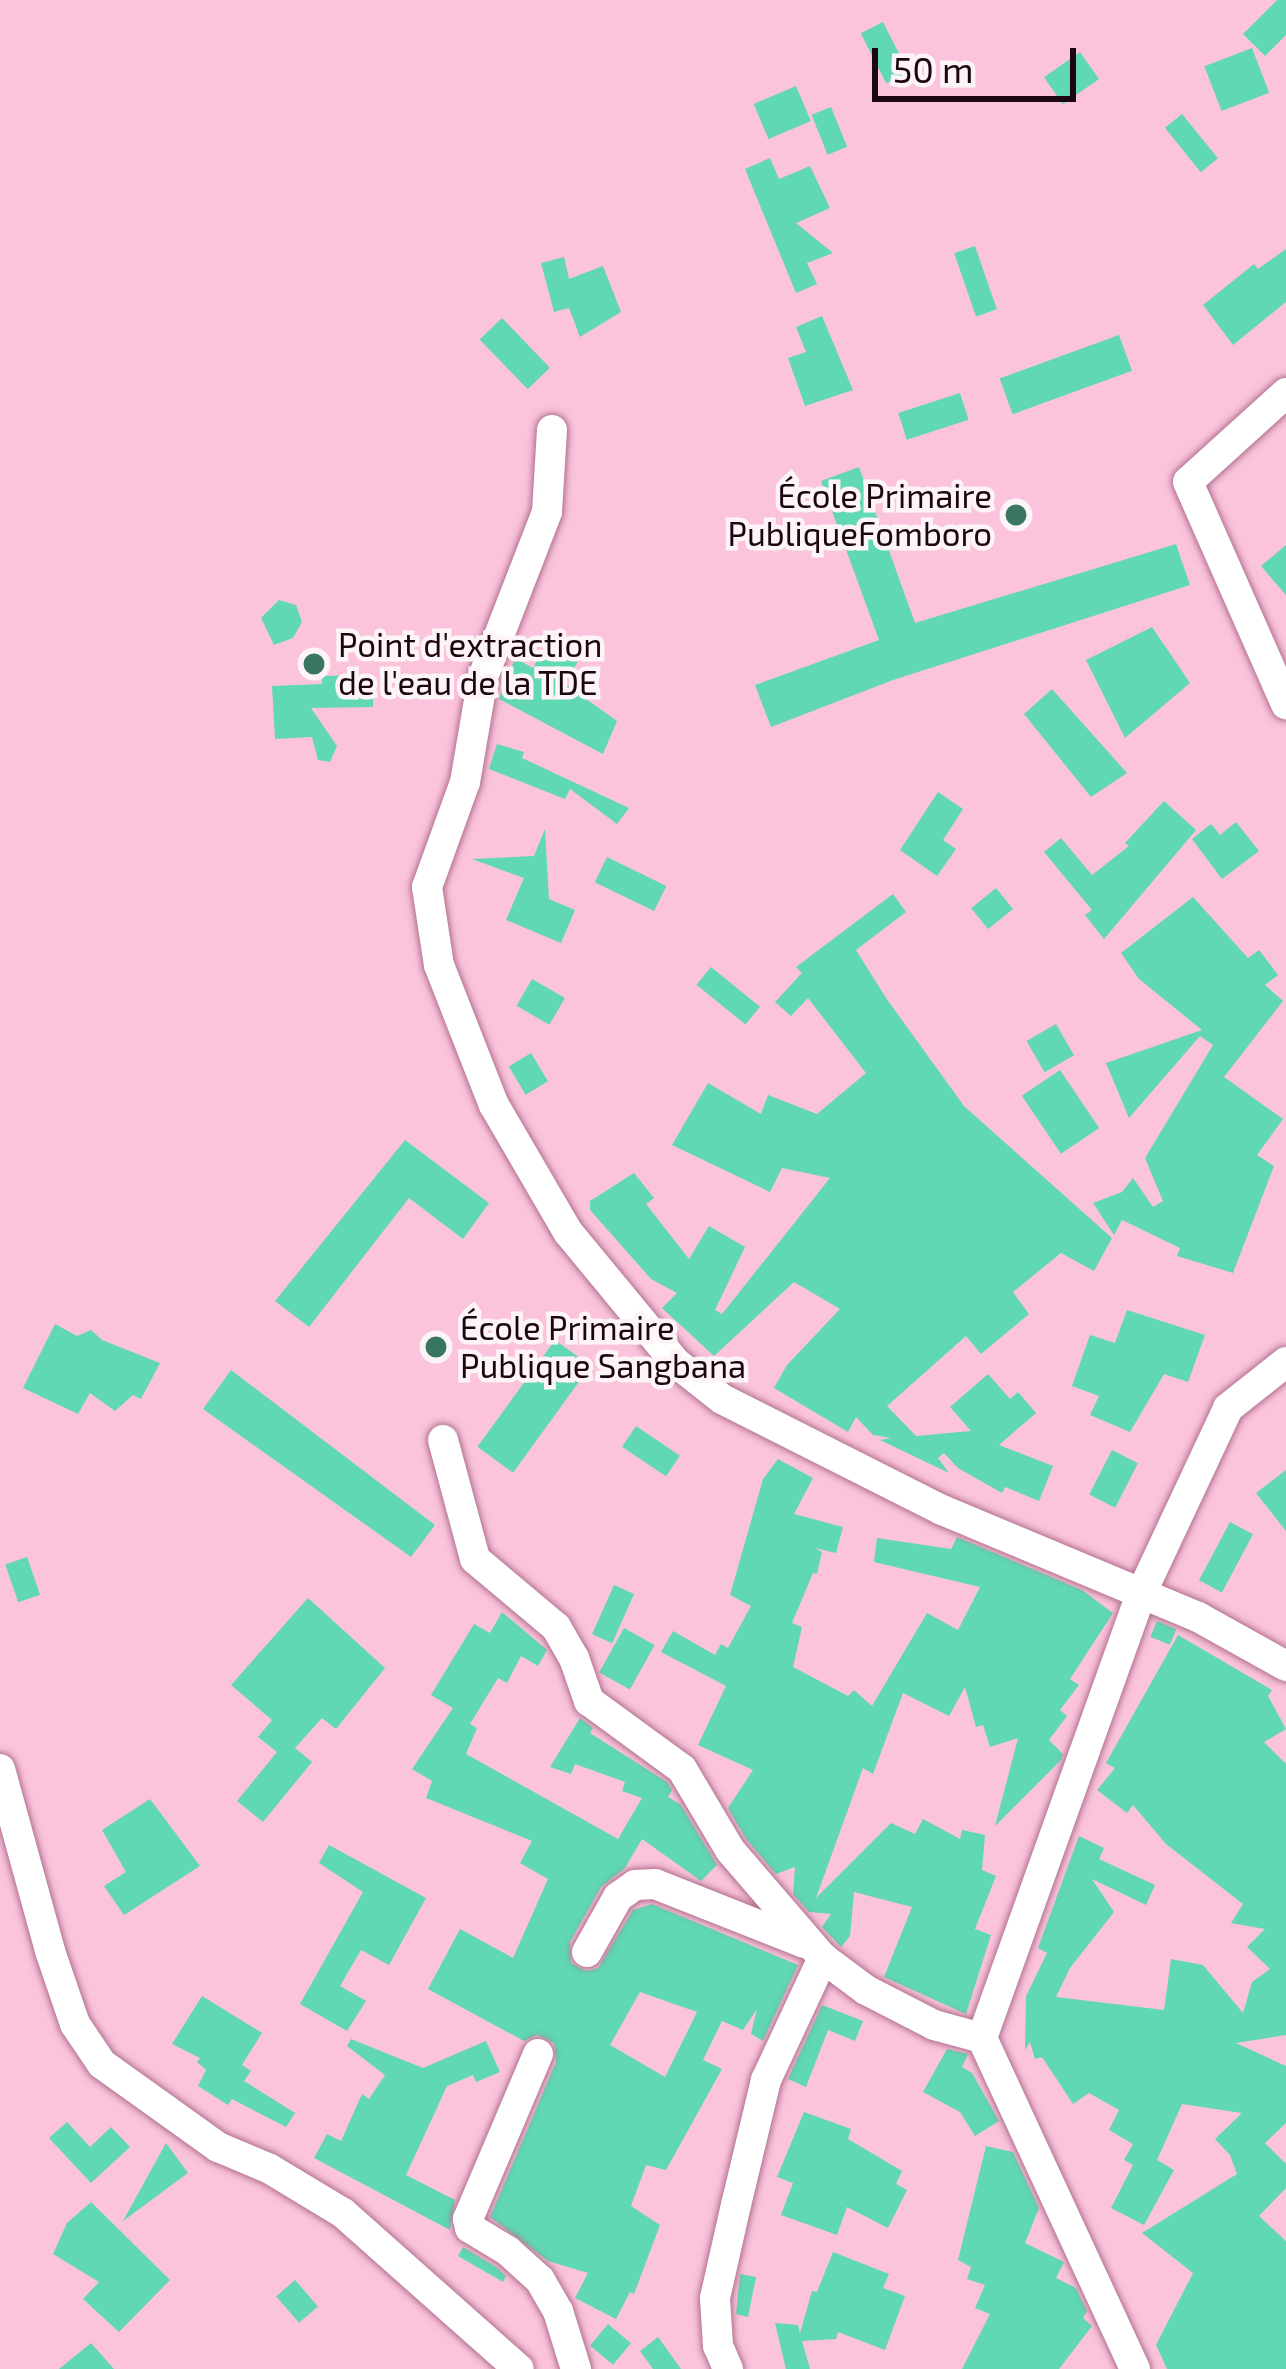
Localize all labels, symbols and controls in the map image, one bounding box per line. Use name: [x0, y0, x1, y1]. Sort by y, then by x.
scale bar: [878, 24, 1082, 98]
text: 50 m: [893, 47, 974, 90]
place label: École Primaire PubliqueFomboro: [728, 476, 992, 554]
marker: École Primaire PubliqueFomboro: [1003, 502, 1029, 528]
place label: Point d'extraction de l'eau de la TDE: [338, 625, 602, 703]
marker: Point d'extraction de l'eau de la TDE: [301, 651, 327, 677]
place label: École Primaire Publique Sangbana: [460, 1308, 746, 1386]
marker: École Primaire Publique Sangbana: [423, 1334, 449, 1360]

